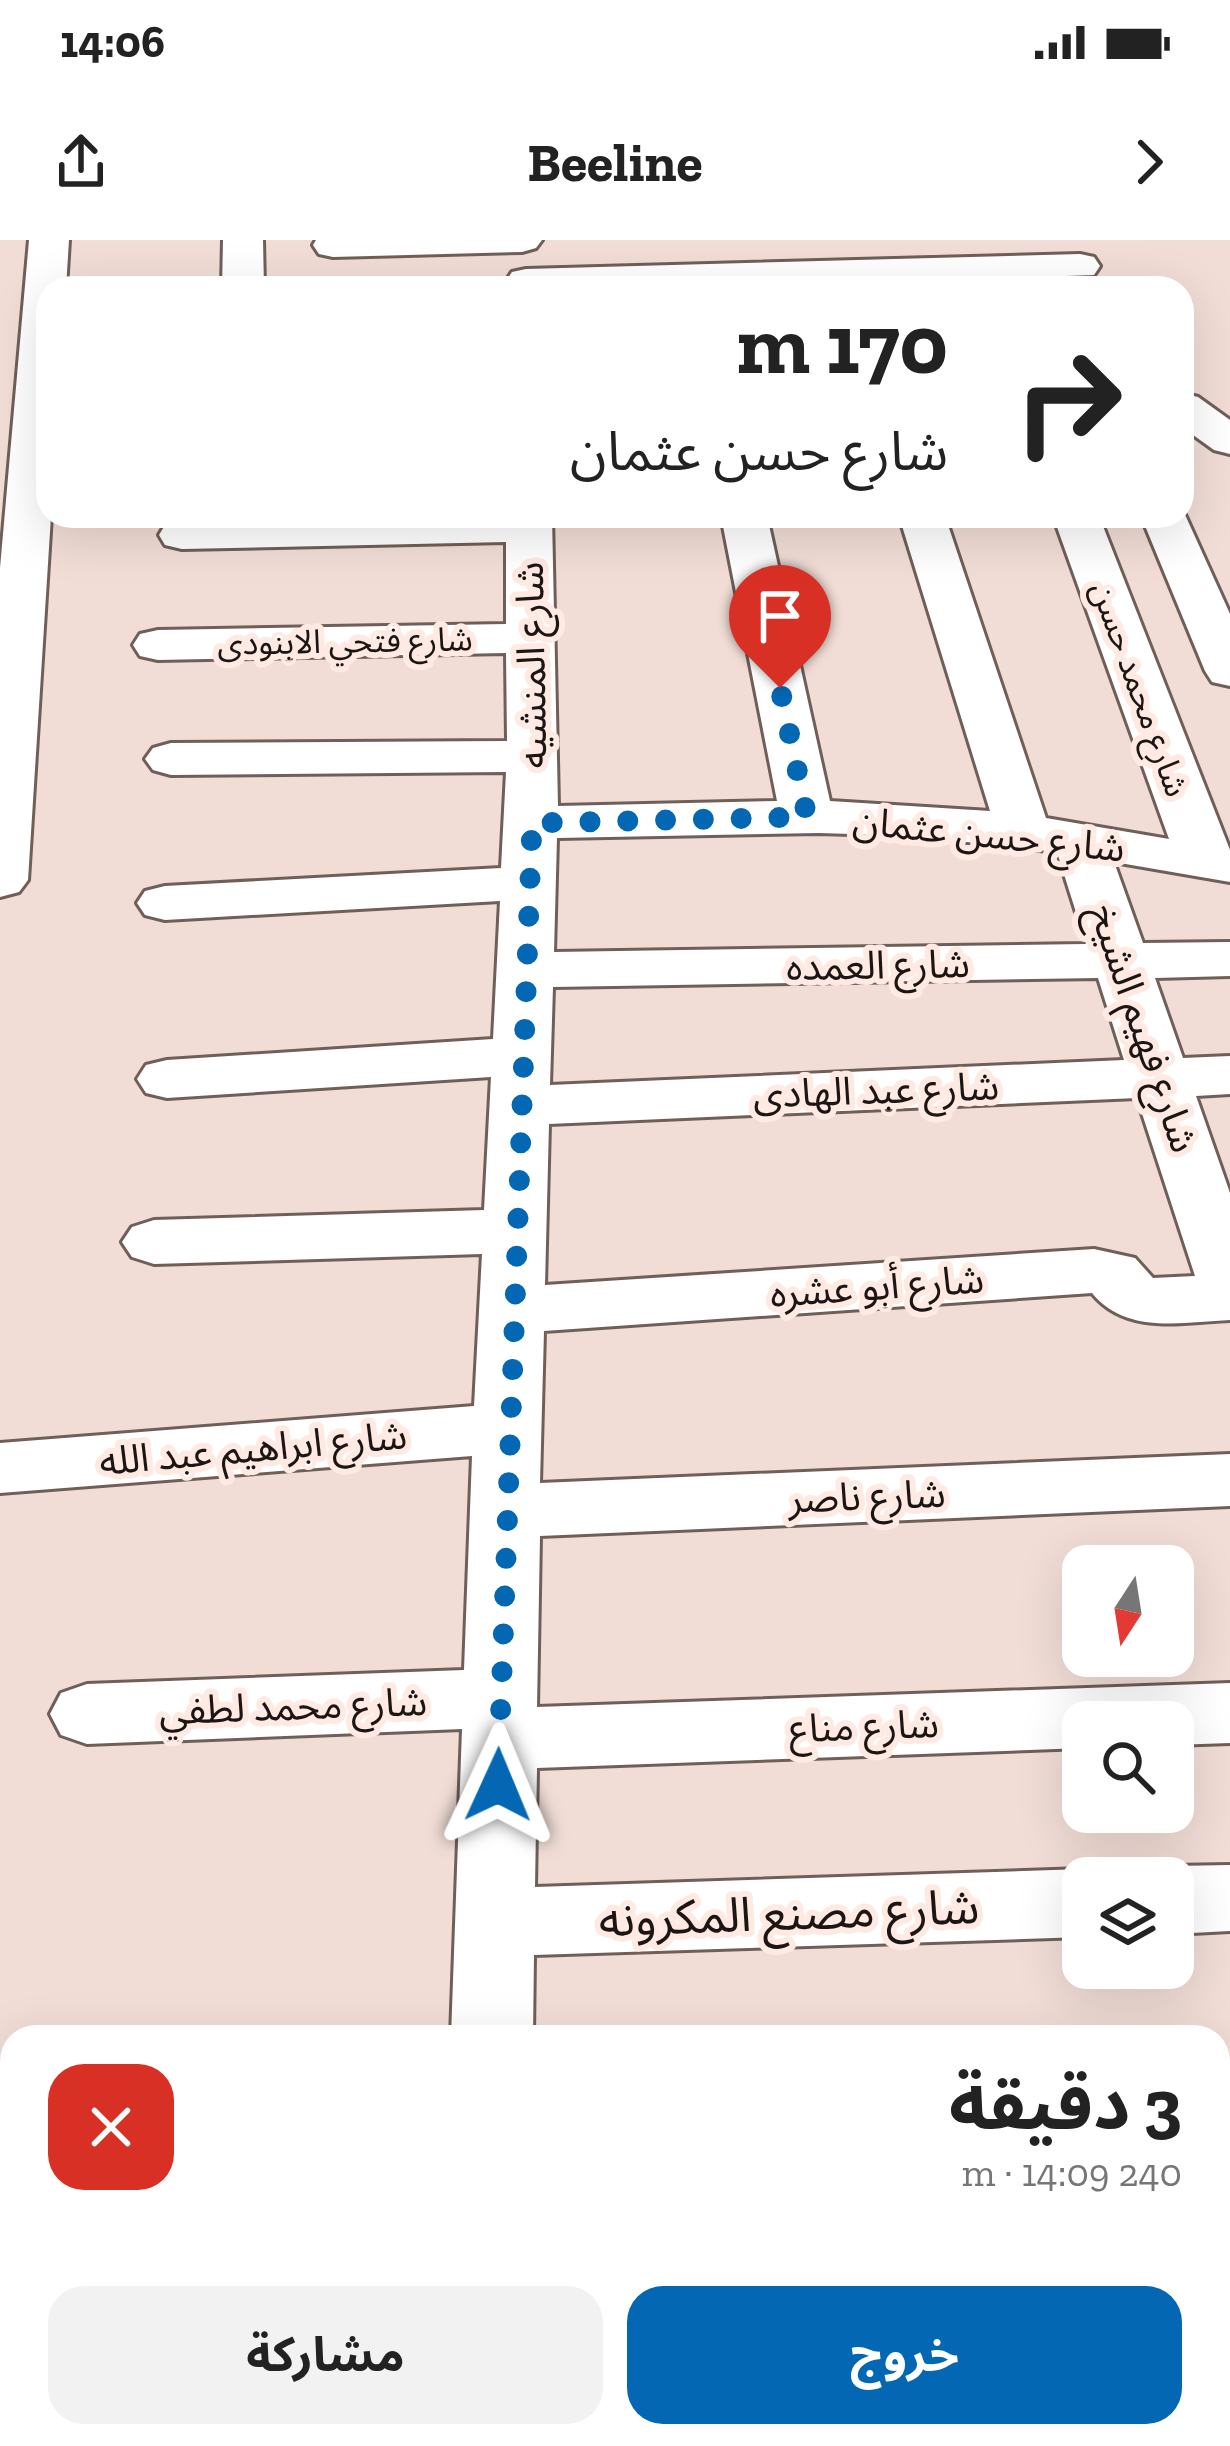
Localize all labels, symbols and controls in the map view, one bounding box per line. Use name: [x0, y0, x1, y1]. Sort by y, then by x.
text: 14:06: [60, 15, 165, 69]
icon: share: [48, 129, 114, 195]
icon: forward: [1116, 129, 1182, 195]
text: Beeline: [527, 130, 703, 195]
text: 170 m: [736, 294, 948, 395]
icon: right: [990, 324, 1146, 480]
text: شارع حسن عثمان: [570, 419, 948, 484]
street label: شارع المنشيه: [506, 561, 561, 769]
pin: [729, 565, 831, 688]
street label: شارع محمد حسن: [1078, 576, 1197, 803]
icon: arrive: [747, 583, 813, 649]
street label: شارع فتحي الابنودى: [217, 619, 473, 668]
street label: شارع حسن عثمان: [850, 796, 1127, 877]
street label: شارع فهيم الشيخ: [1074, 898, 1209, 1160]
street label: شارع العمده: [786, 940, 970, 995]
street label: شارع عبد الهادى: [752, 1062, 1000, 1123]
street label: شارع أبو عشره: [768, 1254, 986, 1322]
street label: شارع ابراهيم عبد الله: [97, 1411, 409, 1491]
street label: شارع ناصر: [787, 1470, 947, 1527]
north arrow: [1062, 1545, 1194, 1677]
map controls: [1062, 1545, 1194, 1989]
street label: شارع محمد لطفي: [158, 1678, 428, 1740]
street label: شارع مناع: [788, 1700, 940, 1757]
button: search: [1062, 1701, 1194, 1833]
position arrow: [435, 1722, 561, 1848]
button: layers: [1062, 1857, 1194, 1989]
street label: شارع مصنع المكرونه: [598, 1878, 981, 1955]
text: 3 دقيقة: [949, 2061, 1182, 2147]
button: close: [48, 2064, 174, 2190]
text: 240 m · 14:09: [962, 2149, 1182, 2196]
button: مشاركة: [48, 2286, 603, 2424]
button: خروج: [627, 2286, 1182, 2424]

